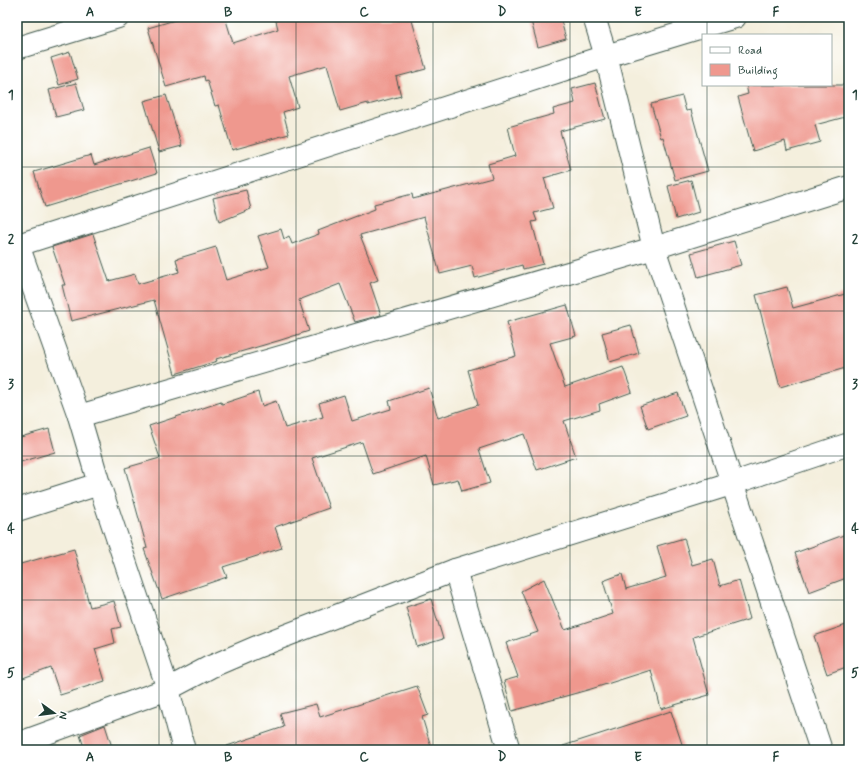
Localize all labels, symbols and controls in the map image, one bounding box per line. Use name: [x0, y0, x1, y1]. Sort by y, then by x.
text: A: [86, 4, 94, 21]
text: B: [224, 4, 233, 21]
text: C: [359, 4, 369, 21]
text: D: [498, 4, 507, 21]
text: E: [634, 4, 642, 21]
text: F: [773, 4, 780, 21]
legend: [702, 34, 832, 86]
text: Road: [738, 43, 762, 59]
text: Building: [738, 63, 778, 80]
text: 1: [8, 87, 14, 104]
text: 1: [852, 87, 858, 104]
text: 2: [8, 231, 15, 248]
text: 2: [852, 231, 859, 248]
text: 3: [8, 376, 14, 393]
text: 3: [852, 376, 858, 393]
text: 4: [7, 521, 15, 538]
text: 4: [851, 521, 859, 538]
text: 5: [7, 665, 15, 682]
text: 5: [851, 665, 859, 682]
north arrow: [34, 693, 74, 733]
text: N: [55, 710, 70, 720]
text: A: [86, 749, 94, 766]
text: B: [224, 749, 233, 766]
text: C: [359, 749, 369, 766]
text: D: [498, 749, 507, 766]
text: E: [634, 749, 642, 766]
text: F: [773, 749, 780, 766]

